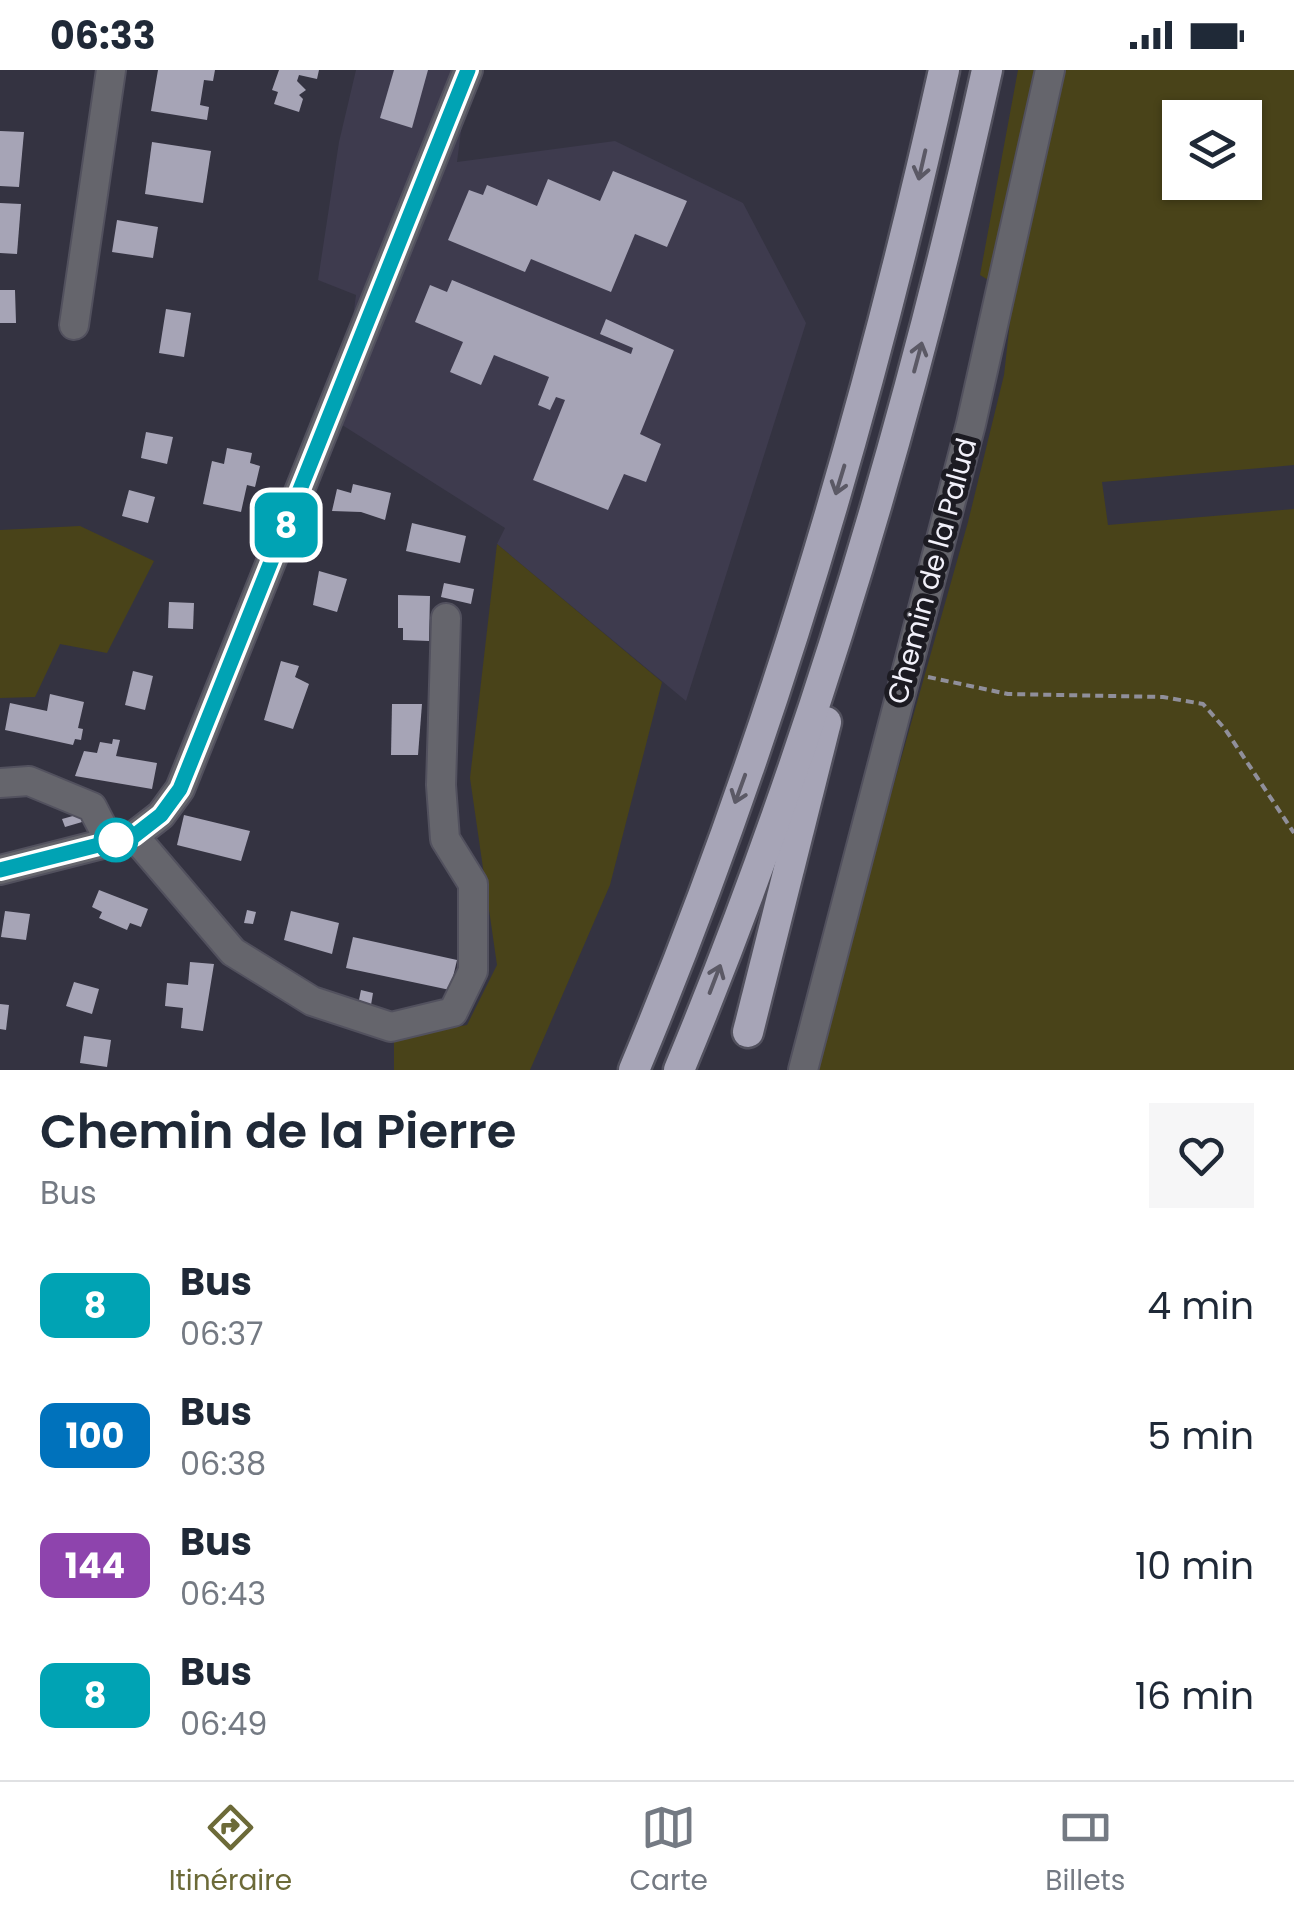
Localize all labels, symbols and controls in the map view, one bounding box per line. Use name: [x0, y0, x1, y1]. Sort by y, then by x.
text: 06:33: [50, 9, 156, 62]
map controls: [1162, 100, 1262, 200]
button: layers: [1162, 100, 1262, 200]
one-way arrow: [912, 148, 930, 180]
one-way arrow: [909, 342, 928, 374]
street label: Chemin de la Palud: [878, 434, 986, 708]
one-way arrow: [830, 463, 848, 495]
line badge: 8: [254, 492, 318, 558]
text: 8: [275, 501, 297, 550]
one-way arrow: [730, 772, 748, 803]
unlabelled marker: [95, 819, 137, 861]
one-way arrow: [707, 965, 725, 995]
text: Chemin de la Pierre: [40, 1098, 516, 1165]
button: heart: [1149, 1103, 1254, 1208]
text: Bus: [40, 1170, 97, 1215]
text: Bus: [180, 1255, 252, 1308]
text: 4 min: [1147, 1279, 1254, 1332]
text: 8: [84, 1281, 106, 1330]
text: 06:37: [180, 1311, 264, 1356]
text: Bus: [180, 1385, 252, 1438]
text: 5 min: [1147, 1409, 1254, 1462]
text: 100: [66, 1411, 124, 1460]
text: 06:38: [180, 1441, 266, 1486]
text: Bus: [180, 1515, 252, 1568]
text: 10 min: [1135, 1539, 1254, 1592]
text: 144: [65, 1541, 125, 1590]
text: 06:43: [180, 1571, 266, 1616]
text: Bus: [180, 1645, 252, 1698]
text: 16 min: [1135, 1669, 1254, 1722]
text: 8: [84, 1671, 106, 1720]
text: 06:49: [180, 1701, 268, 1746]
tab: Itinéraire: [169, 1800, 292, 1902]
tab: Carte: [629, 1800, 708, 1902]
tab: Billets: [1045, 1800, 1125, 1902]

